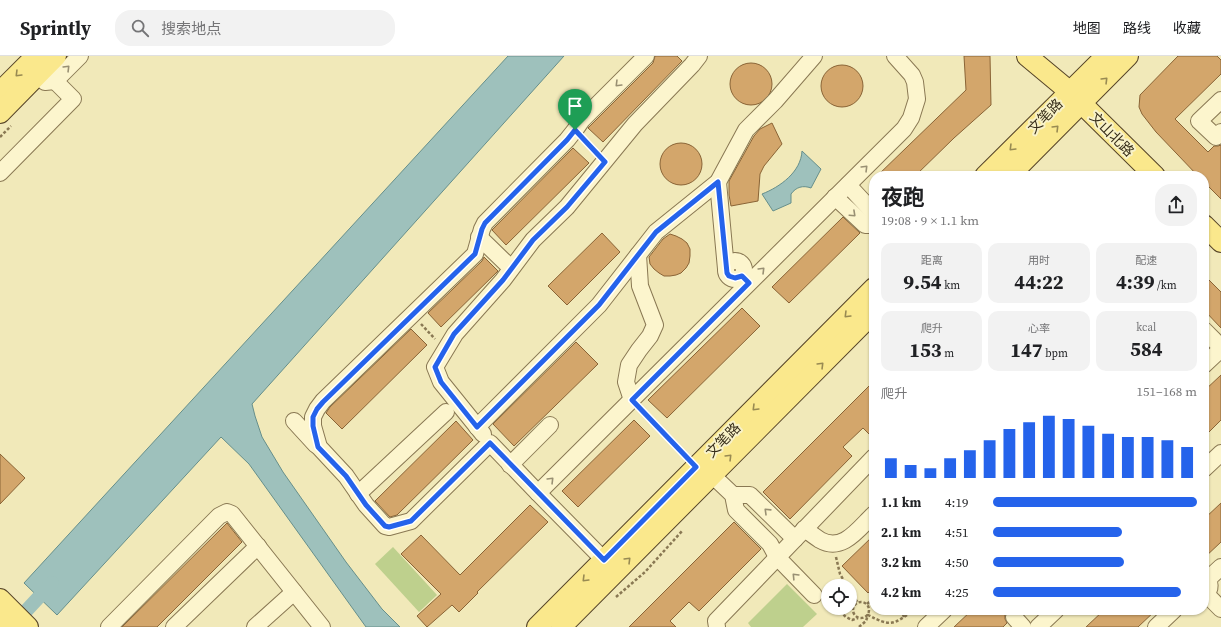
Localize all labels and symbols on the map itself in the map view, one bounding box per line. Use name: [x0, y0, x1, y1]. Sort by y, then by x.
one-way arrow: [63, 65, 70, 73]
one-way arrow: [15, 69, 23, 77]
one-way arrow: [1100, 77, 1107, 85]
one-way arrow: [615, 79, 623, 86]
pin: [558, 89, 592, 130]
street label: 文笔路: [1023, 94, 1067, 138]
street label: 文山北路: [1085, 107, 1139, 161]
one-way arrow: [1051, 125, 1059, 133]
one-way arrow: [1009, 143, 1017, 151]
one-way arrow: [860, 165, 867, 173]
one-way arrow: [849, 209, 856, 216]
one-way arrow: [757, 267, 765, 275]
one-way arrow: [844, 310, 851, 318]
one-way arrow: [816, 362, 824, 370]
one-way arrow: [752, 403, 760, 410]
street label: 文笔路: [701, 418, 745, 462]
one-way arrow: [724, 454, 732, 462]
one-way arrow: [546, 477, 554, 485]
one-way arrow: [764, 509, 772, 516]
one-way arrow: [623, 557, 631, 565]
one-way arrow: [793, 573, 800, 581]
one-way arrow: [582, 574, 590, 582]

